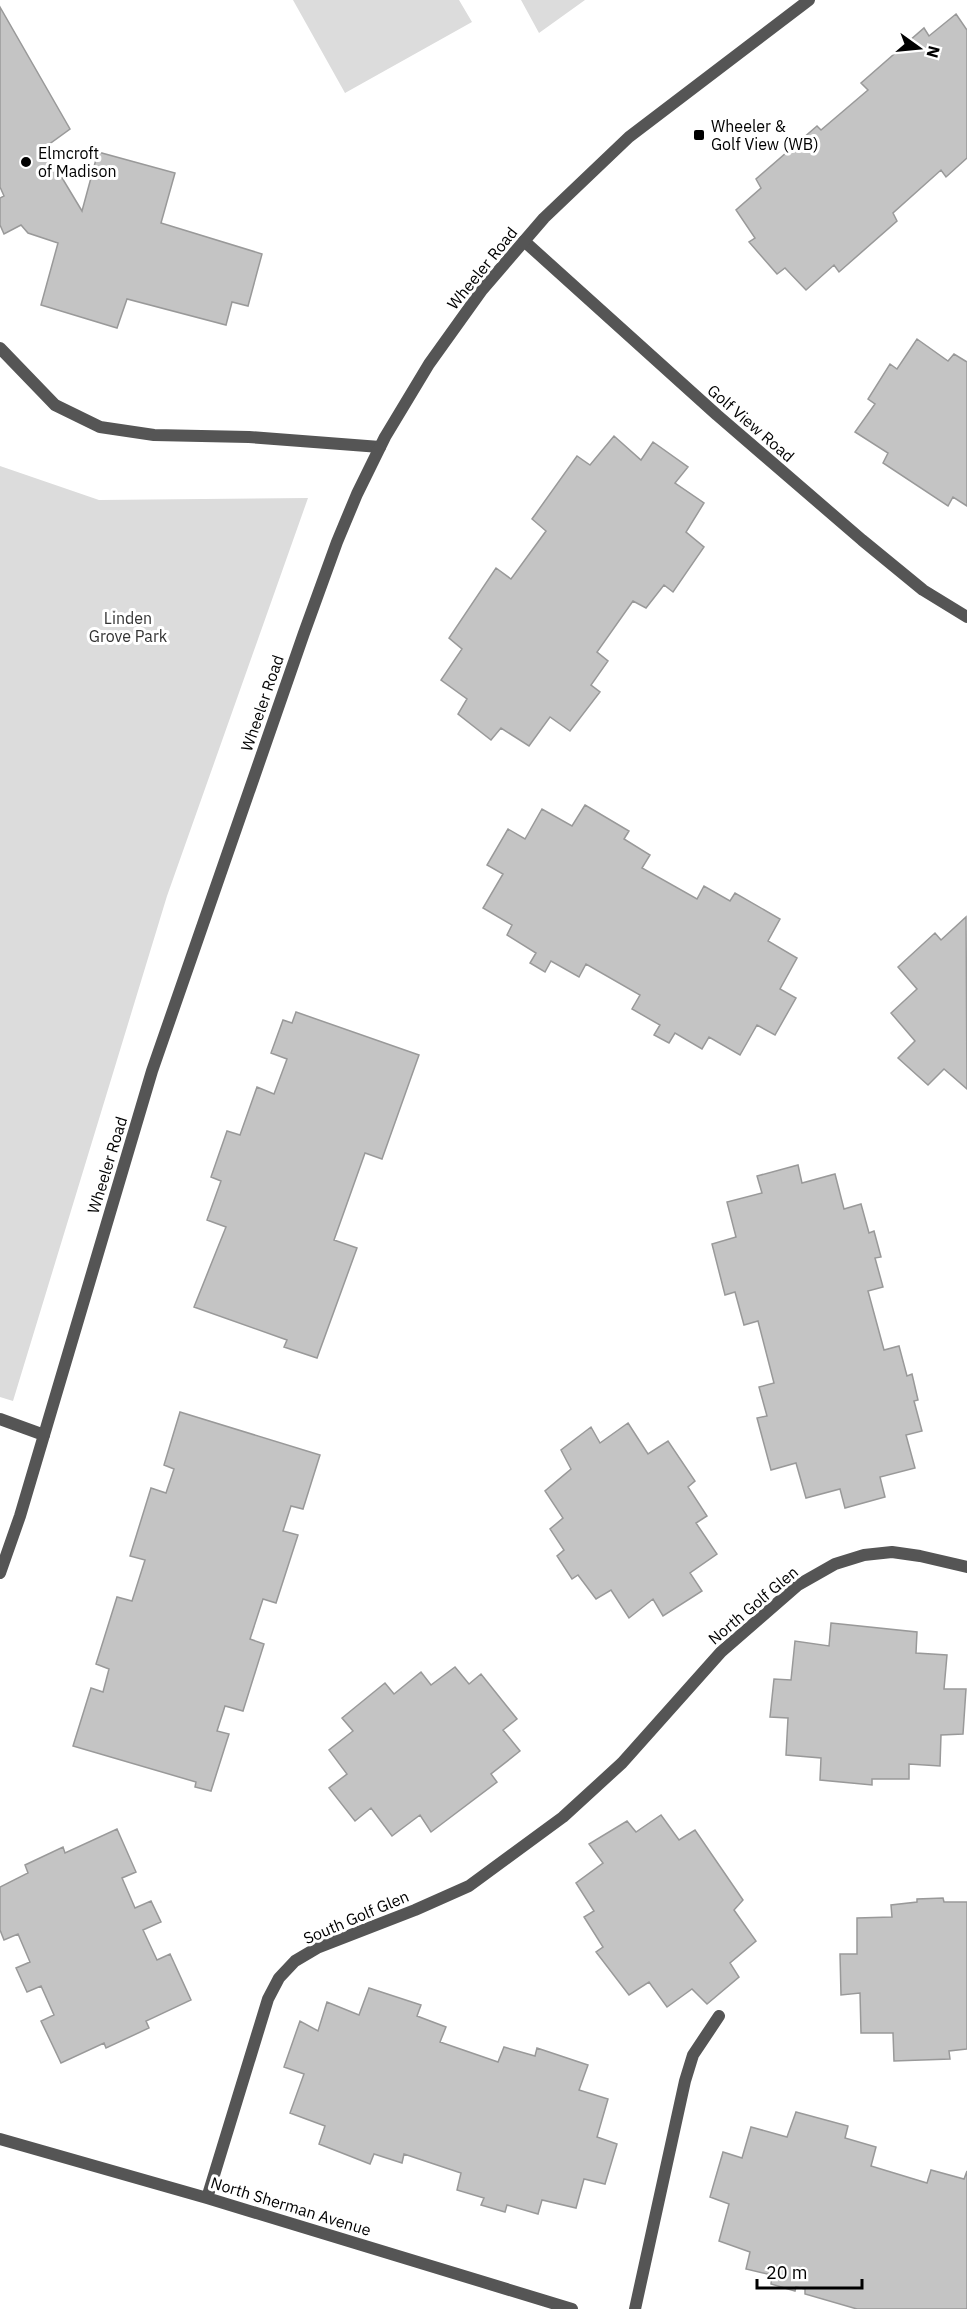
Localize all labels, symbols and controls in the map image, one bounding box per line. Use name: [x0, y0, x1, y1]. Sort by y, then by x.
north arrow: [889, 18, 949, 78]
text: N: [922, 44, 945, 60]
place label: Wheeler & Golf View (WB): [711, 116, 819, 154]
marker: Wheeler & Golf View (WB): [692, 128, 706, 142]
place label: Elmcroft of Madison: [38, 143, 116, 181]
marker: Elmcroft of Madison: [19, 155, 33, 169]
street label: Wheeler Road: [443, 223, 521, 313]
street label: Golf View Road: [703, 380, 799, 466]
park label: Linden Grove Park: [89, 608, 168, 646]
street label: Wheeler Road: [236, 652, 288, 754]
street label: Wheeler Road: [83, 1114, 131, 1216]
street label: North Golf Glen: [704, 1562, 802, 1648]
street label: South Golf Glen: [300, 1886, 412, 1948]
street label: North Sherman Avenue: [208, 2172, 374, 2240]
scale bar: [757, 2252, 862, 2290]
text: 20 m: [766, 2261, 808, 2284]

